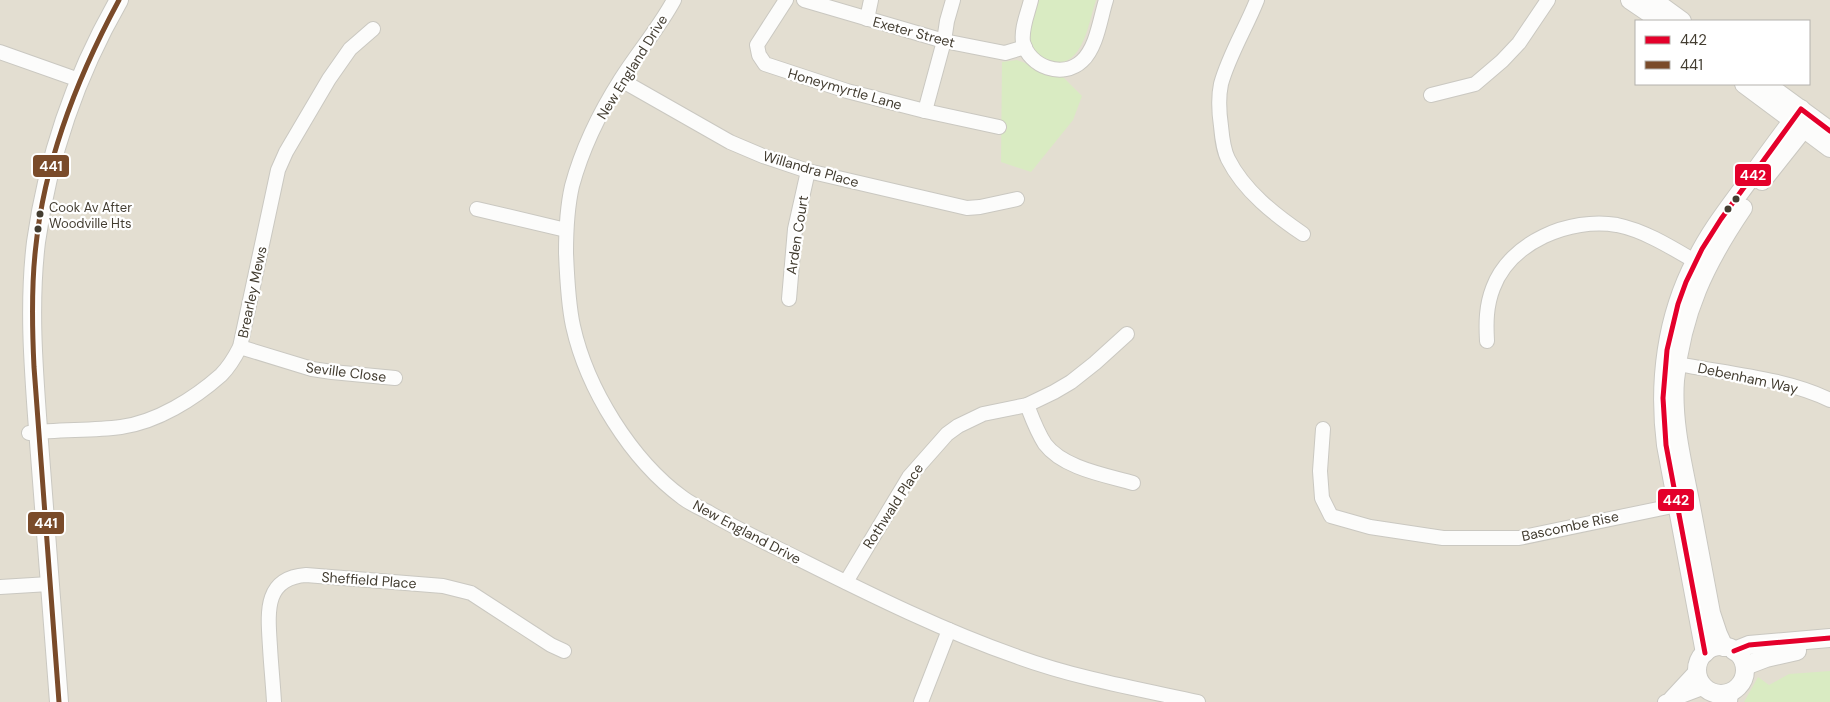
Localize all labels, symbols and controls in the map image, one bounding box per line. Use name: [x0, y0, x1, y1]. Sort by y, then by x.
street label: New England Drive: [593, 11, 671, 123]
street label: Exeter Street: [871, 12, 957, 52]
legend: [1635, 20, 1810, 85]
text: 442: [1680, 30, 1707, 50]
text: 441: [1680, 55, 1703, 75]
street label: Honeymyrtle Lane: [786, 64, 904, 114]
street label: Willandra Place: [761, 147, 861, 191]
line badge: 441: [32, 154, 70, 178]
text: 441: [39, 157, 63, 175]
line badge: 442: [1734, 163, 1772, 187]
text: 442: [1740, 166, 1766, 184]
street label: Arden Court: [782, 194, 812, 276]
unlabelled marker: [1731, 194, 1741, 204]
place label: Cook Av After Woodville Hts: [49, 199, 132, 232]
unlabelled marker: [1723, 204, 1733, 214]
marker: Cook Av After Woodville Hts: [35, 209, 45, 219]
unlabelled marker: [33, 224, 43, 234]
street label: Brearley Mews: [233, 244, 271, 340]
street label: Seville Close: [305, 358, 387, 386]
street label: Debenham Way: [1696, 359, 1800, 397]
street label: Rothwald Place: [859, 460, 927, 552]
line badge: 442: [1657, 488, 1695, 512]
text: 442: [1663, 491, 1689, 509]
street label: New England Drive: [690, 496, 804, 568]
street label: Bascombe Rise: [1520, 507, 1620, 545]
line badge: 441: [27, 511, 65, 535]
text: 441: [34, 514, 58, 532]
street label: Sheffield Place: [321, 568, 417, 592]

